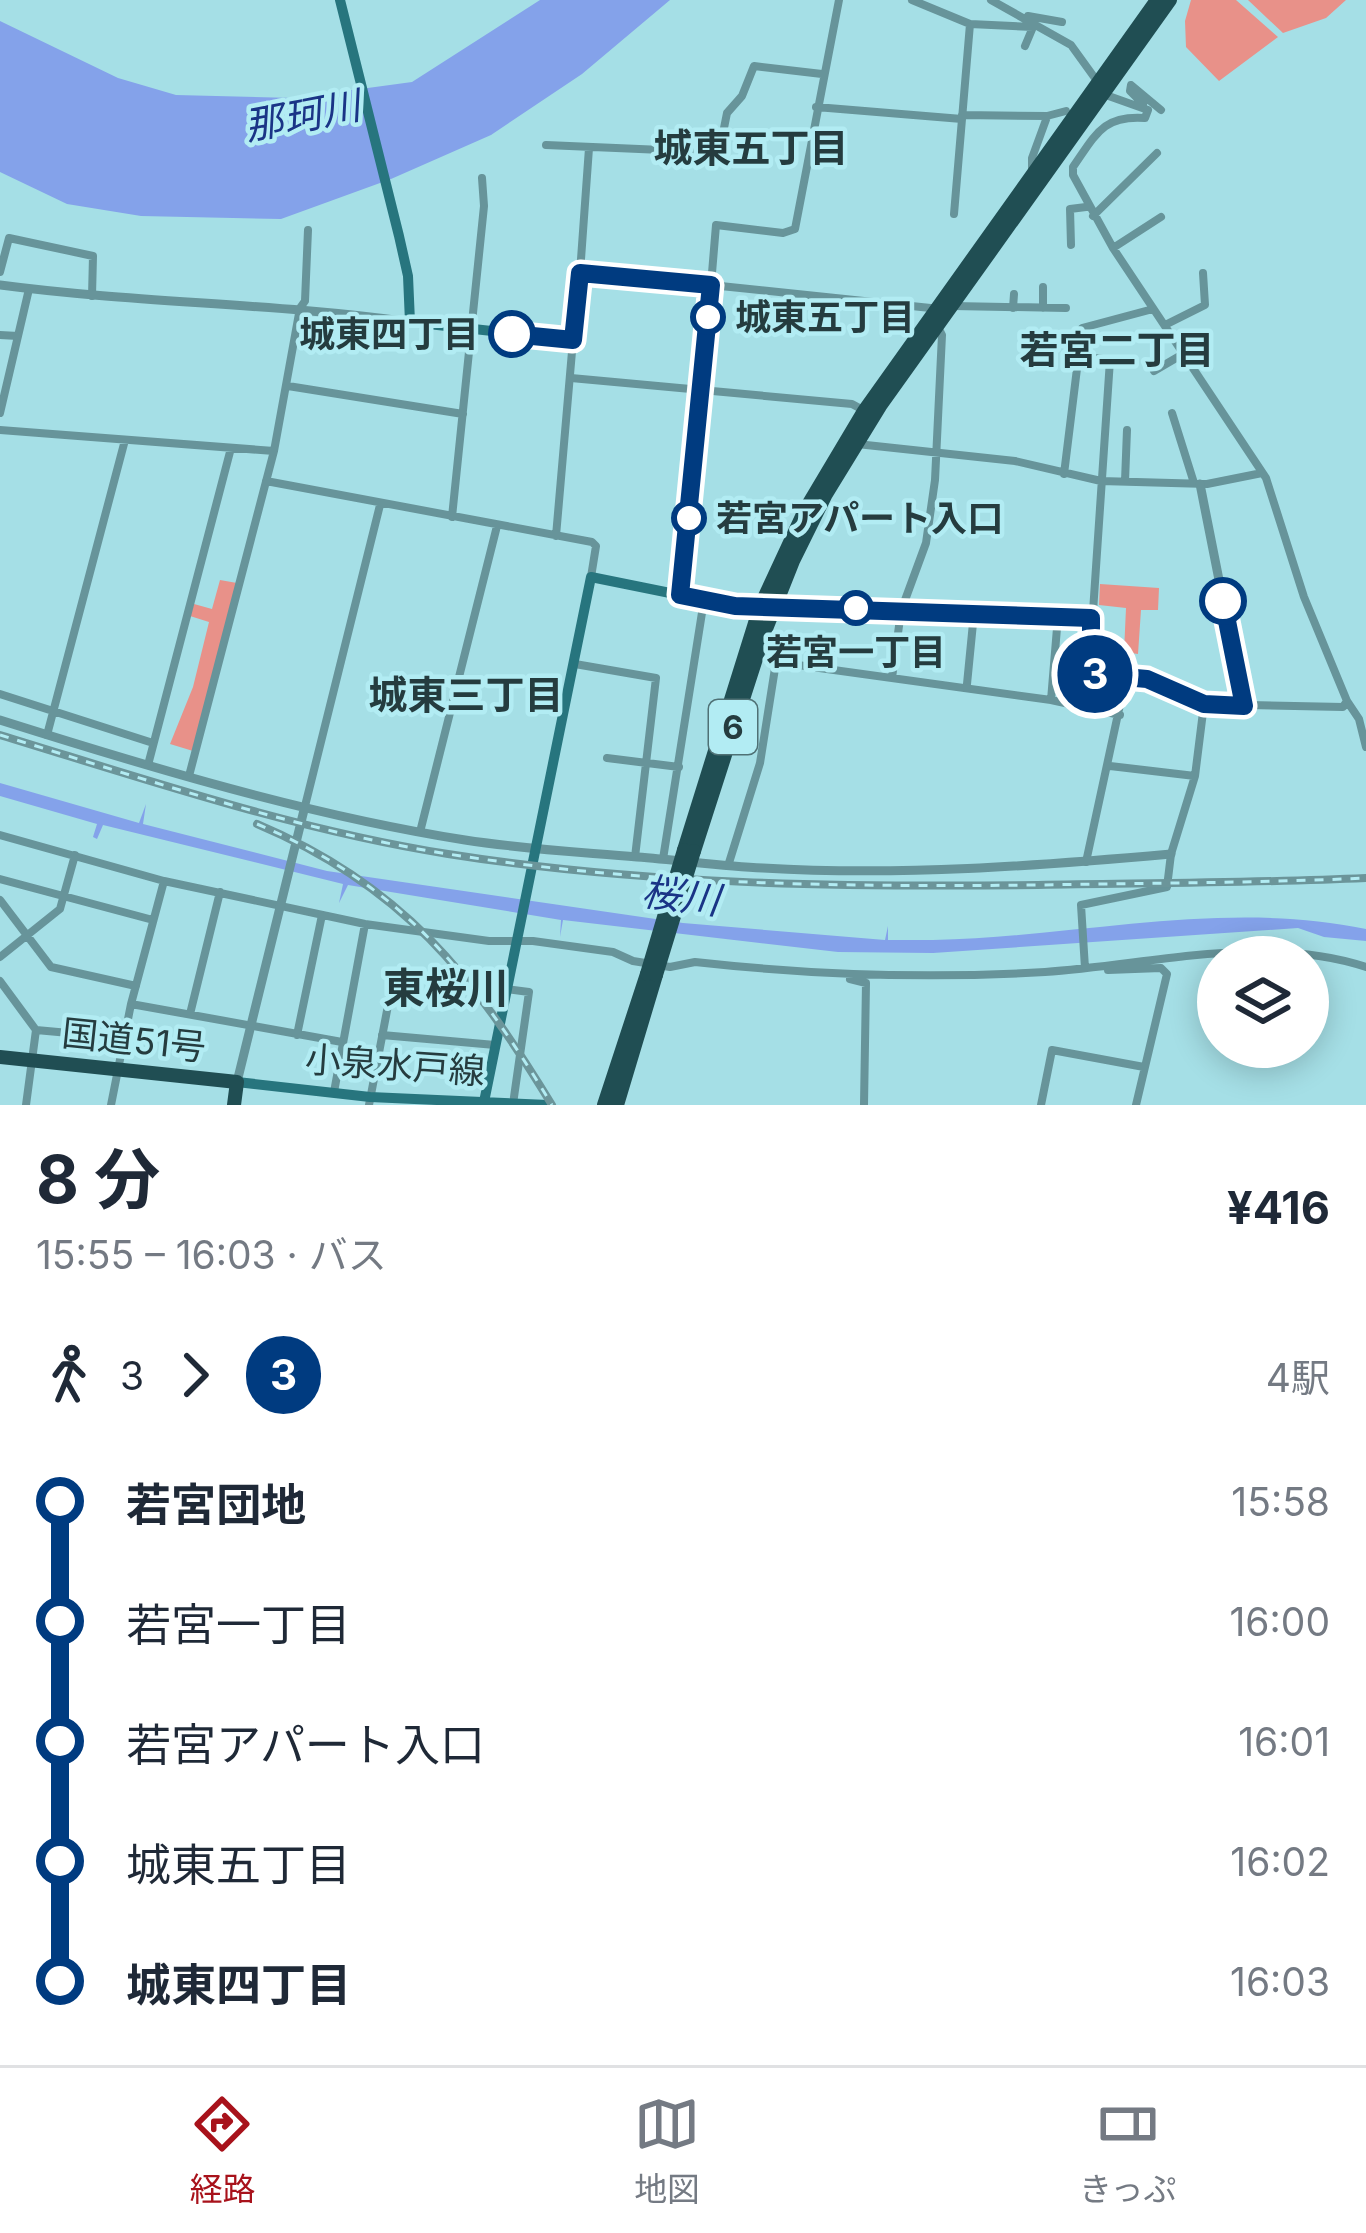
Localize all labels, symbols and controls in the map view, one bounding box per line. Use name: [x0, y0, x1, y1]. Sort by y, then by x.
water label: 那珂川: [240, 80, 368, 149]
district label: 城東五丁目: [653, 124, 849, 171]
place label: 城東五丁目: [735, 295, 915, 339]
marker: 城東五丁目: [692, 301, 724, 333]
place label: 城東四丁目: [299, 312, 479, 356]
marker: 城東四丁目: [490, 312, 534, 356]
district label: 若宮二丁目: [1019, 326, 1215, 373]
place label: 若宮アパート入口: [716, 496, 1003, 540]
marker: 若宮アパート入口: [673, 502, 705, 534]
unlabelled marker: [1201, 579, 1245, 623]
marker: 若宮一丁目: [840, 592, 872, 624]
place label: 若宮一丁目: [766, 630, 946, 674]
line badge: 3: [1056, 635, 1134, 713]
text: 3: [1081, 648, 1109, 699]
district label: 城東三丁目: [368, 671, 564, 718]
road number: 6: [709, 700, 757, 754]
water label: 桜川: [639, 867, 727, 924]
map controls: [1197, 936, 1329, 1068]
button: layers: [1197, 936, 1329, 1068]
district label: 東桜川: [383, 962, 509, 1013]
street label: 国道51号: [60, 1011, 208, 1069]
street label: 小泉水戸線: [304, 1037, 486, 1093]
text: 8 分: [36, 1139, 161, 1219]
text: ¥416: [1227, 1180, 1330, 1235]
text: 15:55 – 16:03 · バス: [36, 1231, 387, 1278]
icon: walk: [36, 1342, 102, 1408]
icon: forward: [162, 1342, 228, 1408]
text: 3: [270, 1349, 297, 1400]
text: 3: [120, 1352, 144, 1399]
text: 4駅: [1266, 1354, 1330, 1401]
text: 若宮団地: [126, 1477, 306, 1532]
text: 15:58: [1231, 1478, 1330, 1525]
text: 若宮一丁目: [126, 1597, 351, 1652]
text: 16:00: [1230, 1598, 1330, 1645]
text: 若宮アパート入口: [126, 1717, 485, 1772]
text: 16:01: [1238, 1718, 1330, 1765]
text: 城東五丁目: [126, 1837, 351, 1892]
text: 16:02: [1230, 1838, 1330, 1885]
text: 城東四丁目: [126, 1957, 351, 2012]
text: 16:03: [1230, 1958, 1330, 2005]
tab: 経路: [189, 2091, 255, 2211]
tab: 地図: [634, 2091, 700, 2211]
tab: きっぷ: [1079, 2091, 1177, 2211]

